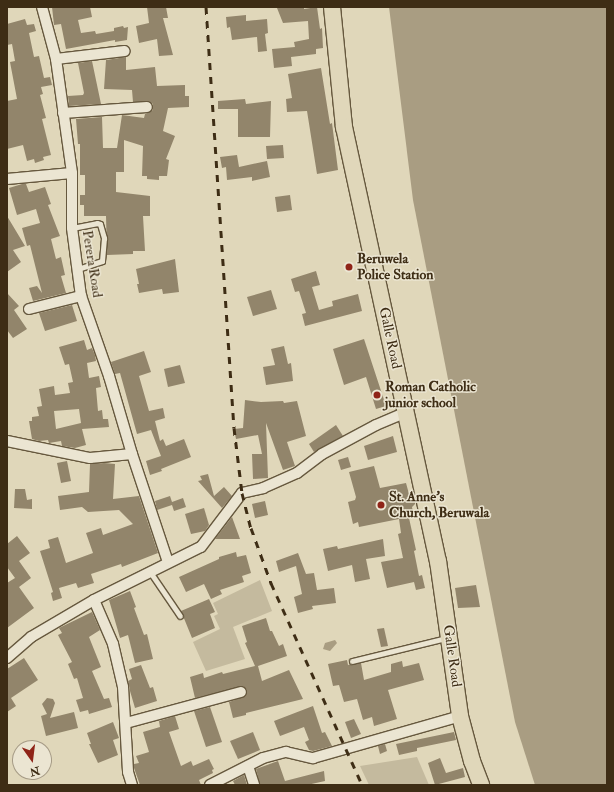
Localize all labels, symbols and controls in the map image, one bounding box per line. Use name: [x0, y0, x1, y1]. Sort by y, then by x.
street label: Perera Road: [78, 229, 106, 299]
place label: Beruwela Police Station: [357, 251, 433, 284]
marker: Beruwela Police Station: [344, 262, 354, 272]
street label: Galle Road: [375, 306, 405, 370]
place label: Roman Catholic junior school: [385, 379, 476, 412]
marker: Roman Catholic junior school: [372, 390, 382, 400]
place label: St. Anne's Church, Beruwala: [389, 489, 489, 522]
marker: St. Anne's Church, Beruwala: [376, 500, 386, 510]
street label: Galle Road: [439, 624, 465, 688]
north arrow: [12, 740, 52, 780]
text: N: [28, 764, 41, 779]

